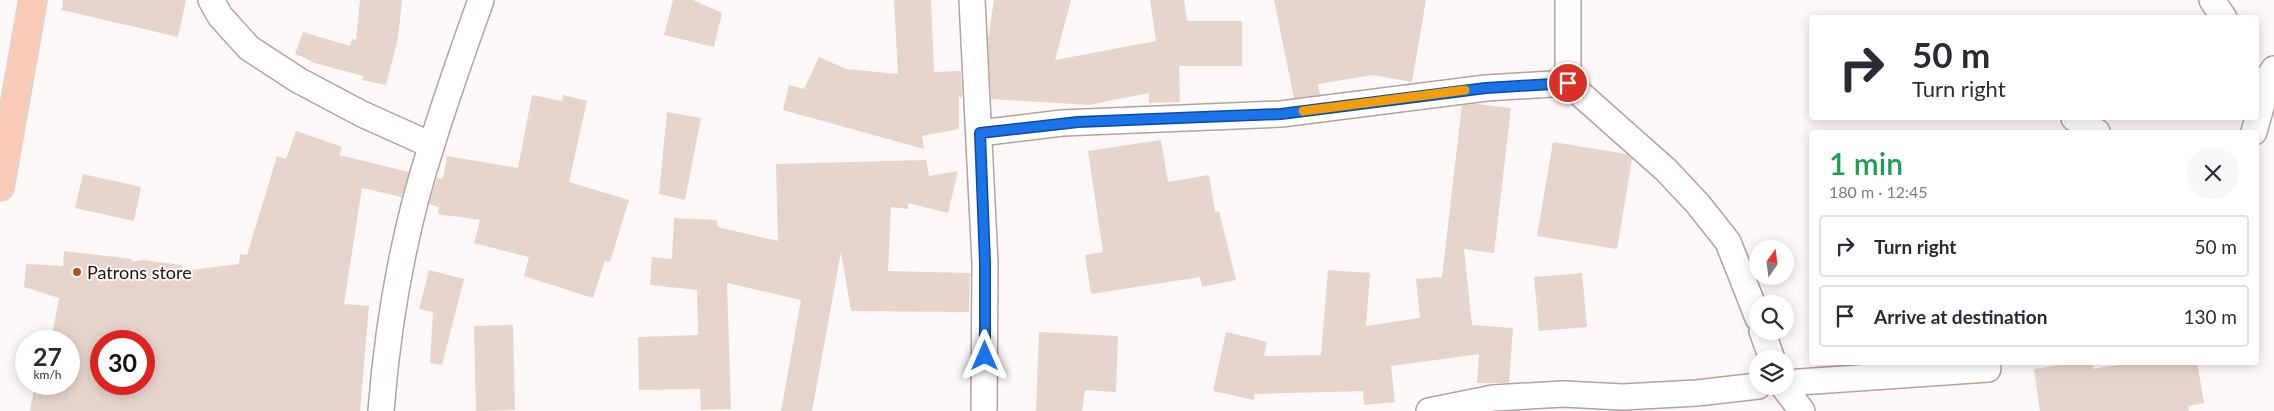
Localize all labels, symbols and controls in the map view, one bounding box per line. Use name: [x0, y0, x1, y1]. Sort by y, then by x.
text: 50 m: [1912, 33, 1990, 75]
icon: right: [1829, 35, 1894, 100]
pin: [1547, 62, 1589, 104]
icon: arrive: [1554, 69, 1582, 97]
text: Turn right: [1912, 75, 2006, 102]
text: 1 min: [1829, 145, 1903, 181]
button: close: [2187, 147, 2239, 199]
text: 180 m · 12:45: [1829, 182, 1928, 201]
icon: right: [1831, 232, 1859, 260]
text: Turn right: [1874, 235, 1956, 258]
text: 50 m: [2194, 235, 2237, 258]
north arrow: [1749, 240, 1794, 285]
map controls: [1749, 240, 1794, 395]
place label: Patrons store: [87, 261, 192, 283]
marker: Patrons store: [71, 266, 83, 278]
button: search: [1749, 295, 1794, 340]
icon: arrive: [1831, 302, 1859, 330]
text: Arrive at destination: [1874, 305, 2047, 328]
text: 130 m: [2183, 305, 2237, 328]
position arrow: [958, 329, 1010, 381]
speed limit sign: 30: [90, 330, 155, 395]
text: 27: [33, 341, 62, 371]
button: layers: [1749, 350, 1794, 395]
text: km/h: [33, 367, 62, 382]

